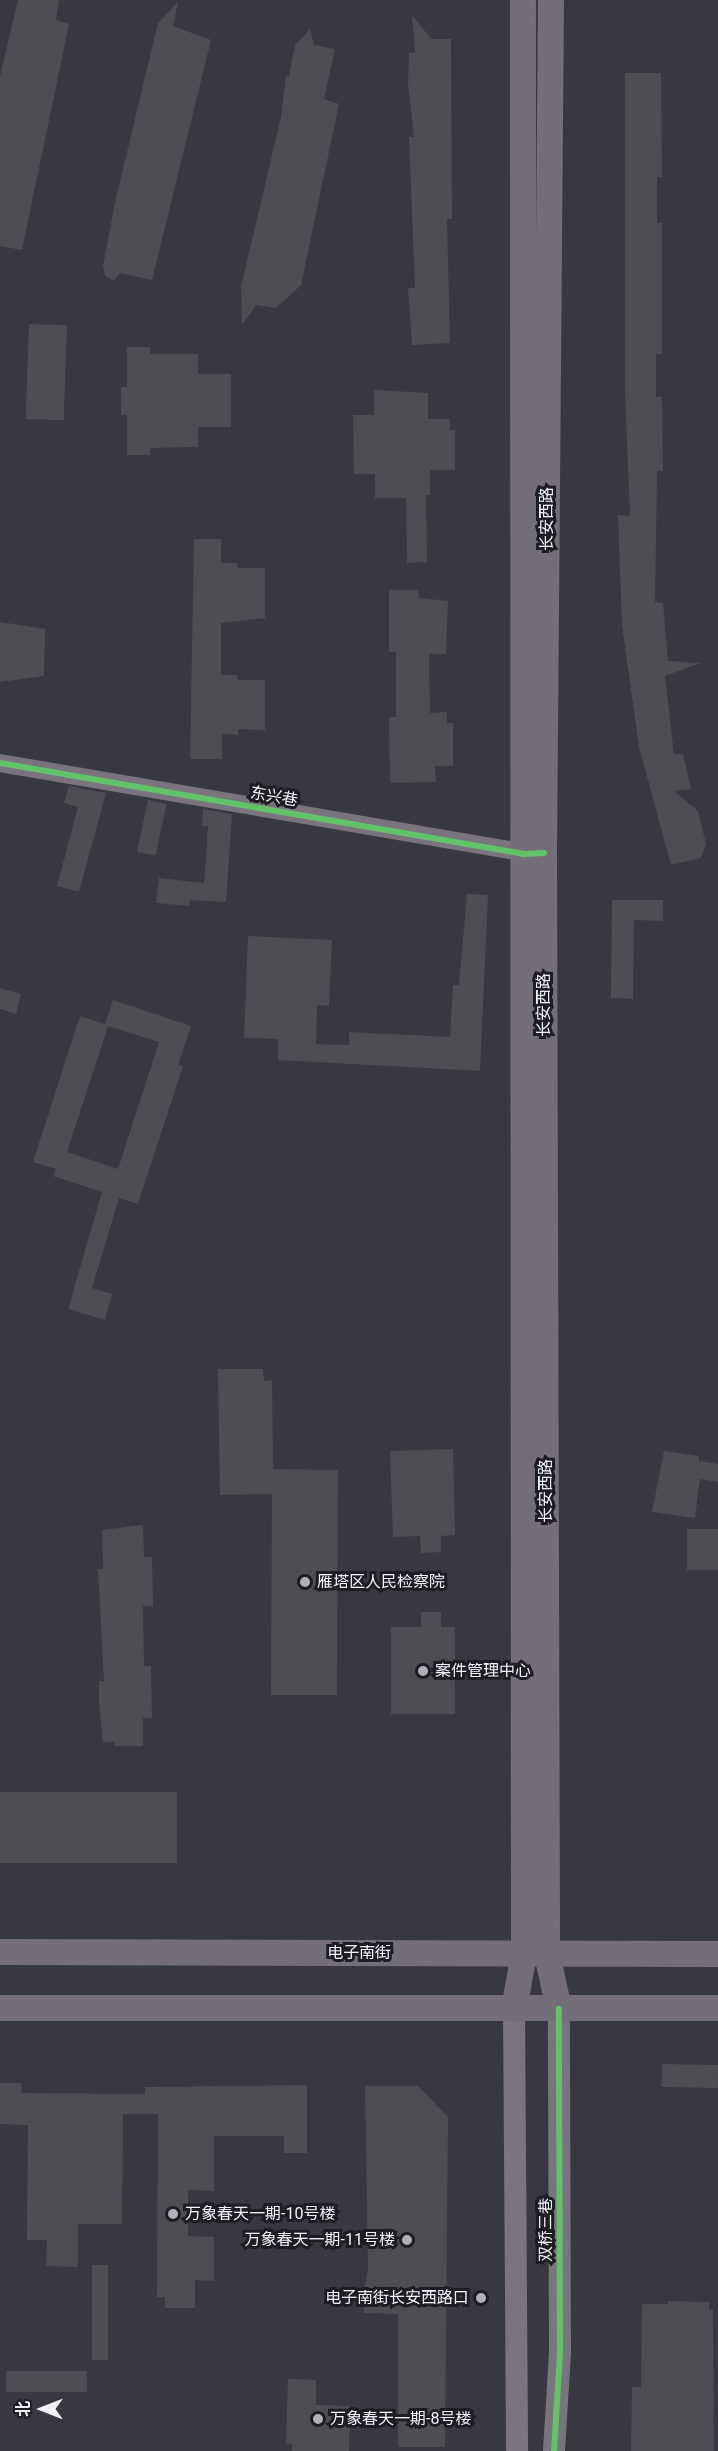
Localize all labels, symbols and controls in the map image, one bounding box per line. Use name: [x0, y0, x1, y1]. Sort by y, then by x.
street label: 长安西路: [537, 487, 557, 551]
street label: 东兴巷: [249, 783, 299, 811]
street label: 长安西路: [534, 973, 554, 1037]
street label: 长安西路: [536, 1459, 556, 1523]
place label: 雁塔区人民检察院: [317, 1572, 445, 1592]
marker: 雁塔区人民检察院: [298, 1575, 312, 1589]
place label: 案件管理中心: [435, 1661, 531, 1681]
marker: 案件管理中心: [416, 1664, 430, 1678]
street label: 电子南街: [327, 1943, 391, 1963]
street label: 双桥三巷: [536, 2198, 556, 2262]
place label: 万象春天一期-10号楼: [185, 2204, 335, 2224]
marker: 万象春天一期-10号楼: [166, 2207, 180, 2221]
place label: 万象春天一期-11号楼: [245, 2230, 395, 2250]
marker: 万象春天一期-11号楼: [400, 2233, 414, 2247]
place label: 电子南街长安西路口: [325, 2288, 469, 2308]
marker: 电子南街长安西路口: [474, 2291, 488, 2305]
north arrow: [12, 2379, 72, 2439]
text: 北: [14, 2401, 33, 2417]
place label: 万象春天一期-8号楼: [330, 2409, 471, 2429]
marker: 万象春天一期-8号楼: [311, 2412, 325, 2426]

